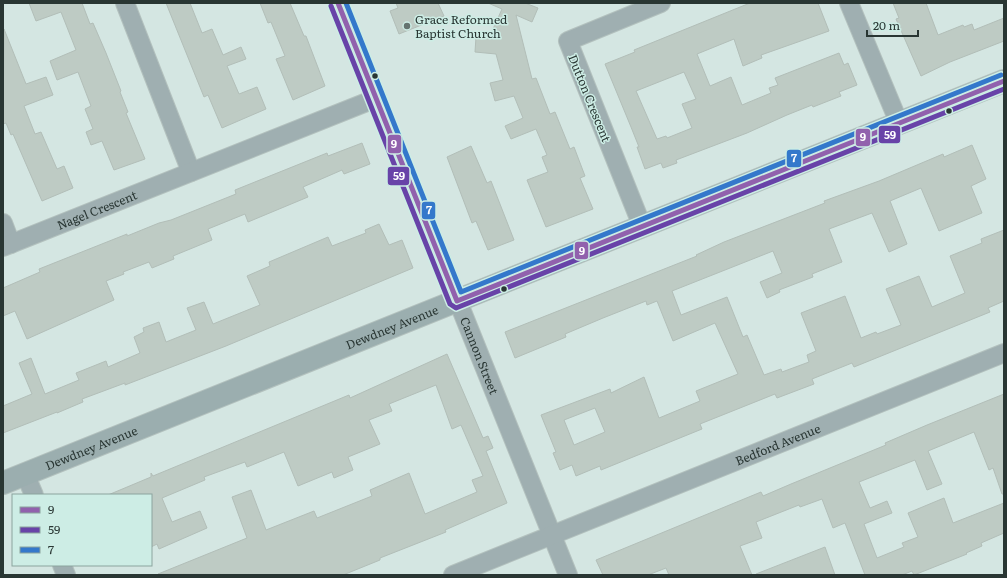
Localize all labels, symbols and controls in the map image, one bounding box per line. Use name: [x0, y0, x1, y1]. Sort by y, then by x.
place label: Grace Reformed Baptist Church: [415, 10, 508, 42]
scale bar: [867, 12, 918, 38]
text: 20 m: [873, 16, 900, 34]
marker: Grace Reformed Baptist Church: [402, 21, 412, 31]
street label: Dutton Crescent: [564, 51, 616, 145]
unlabelled marker: [370, 71, 380, 81]
unlabelled marker: [944, 106, 954, 116]
line badge: 59: [878, 125, 901, 144]
text: 59: [884, 126, 896, 142]
line badge: 9: [855, 128, 871, 147]
text: 9: [860, 128, 866, 144]
line badge: 9: [387, 134, 402, 154]
text: 9: [391, 135, 397, 151]
line badge: 7: [786, 149, 802, 168]
text: 7: [791, 149, 797, 165]
line badge: 59: [387, 166, 410, 186]
text: 59: [393, 167, 405, 183]
street label: Nagel Crescent: [54, 186, 140, 234]
line badge: 7: [421, 201, 436, 220]
text: 7: [426, 201, 432, 217]
line badge: 9: [574, 241, 589, 260]
text: 9: [579, 242, 585, 258]
unlabelled marker: [499, 284, 509, 294]
street label: Dewdney Avenue: [343, 300, 441, 353]
street label: Cannon Street: [456, 314, 503, 397]
street label: Bedford Avenue: [732, 419, 823, 469]
street label: Dewdney Avenue: [42, 421, 140, 474]
legend: [12, 494, 152, 566]
text: 9: [48, 500, 54, 518]
text: 59: [48, 520, 60, 538]
text: 7: [48, 540, 54, 558]

